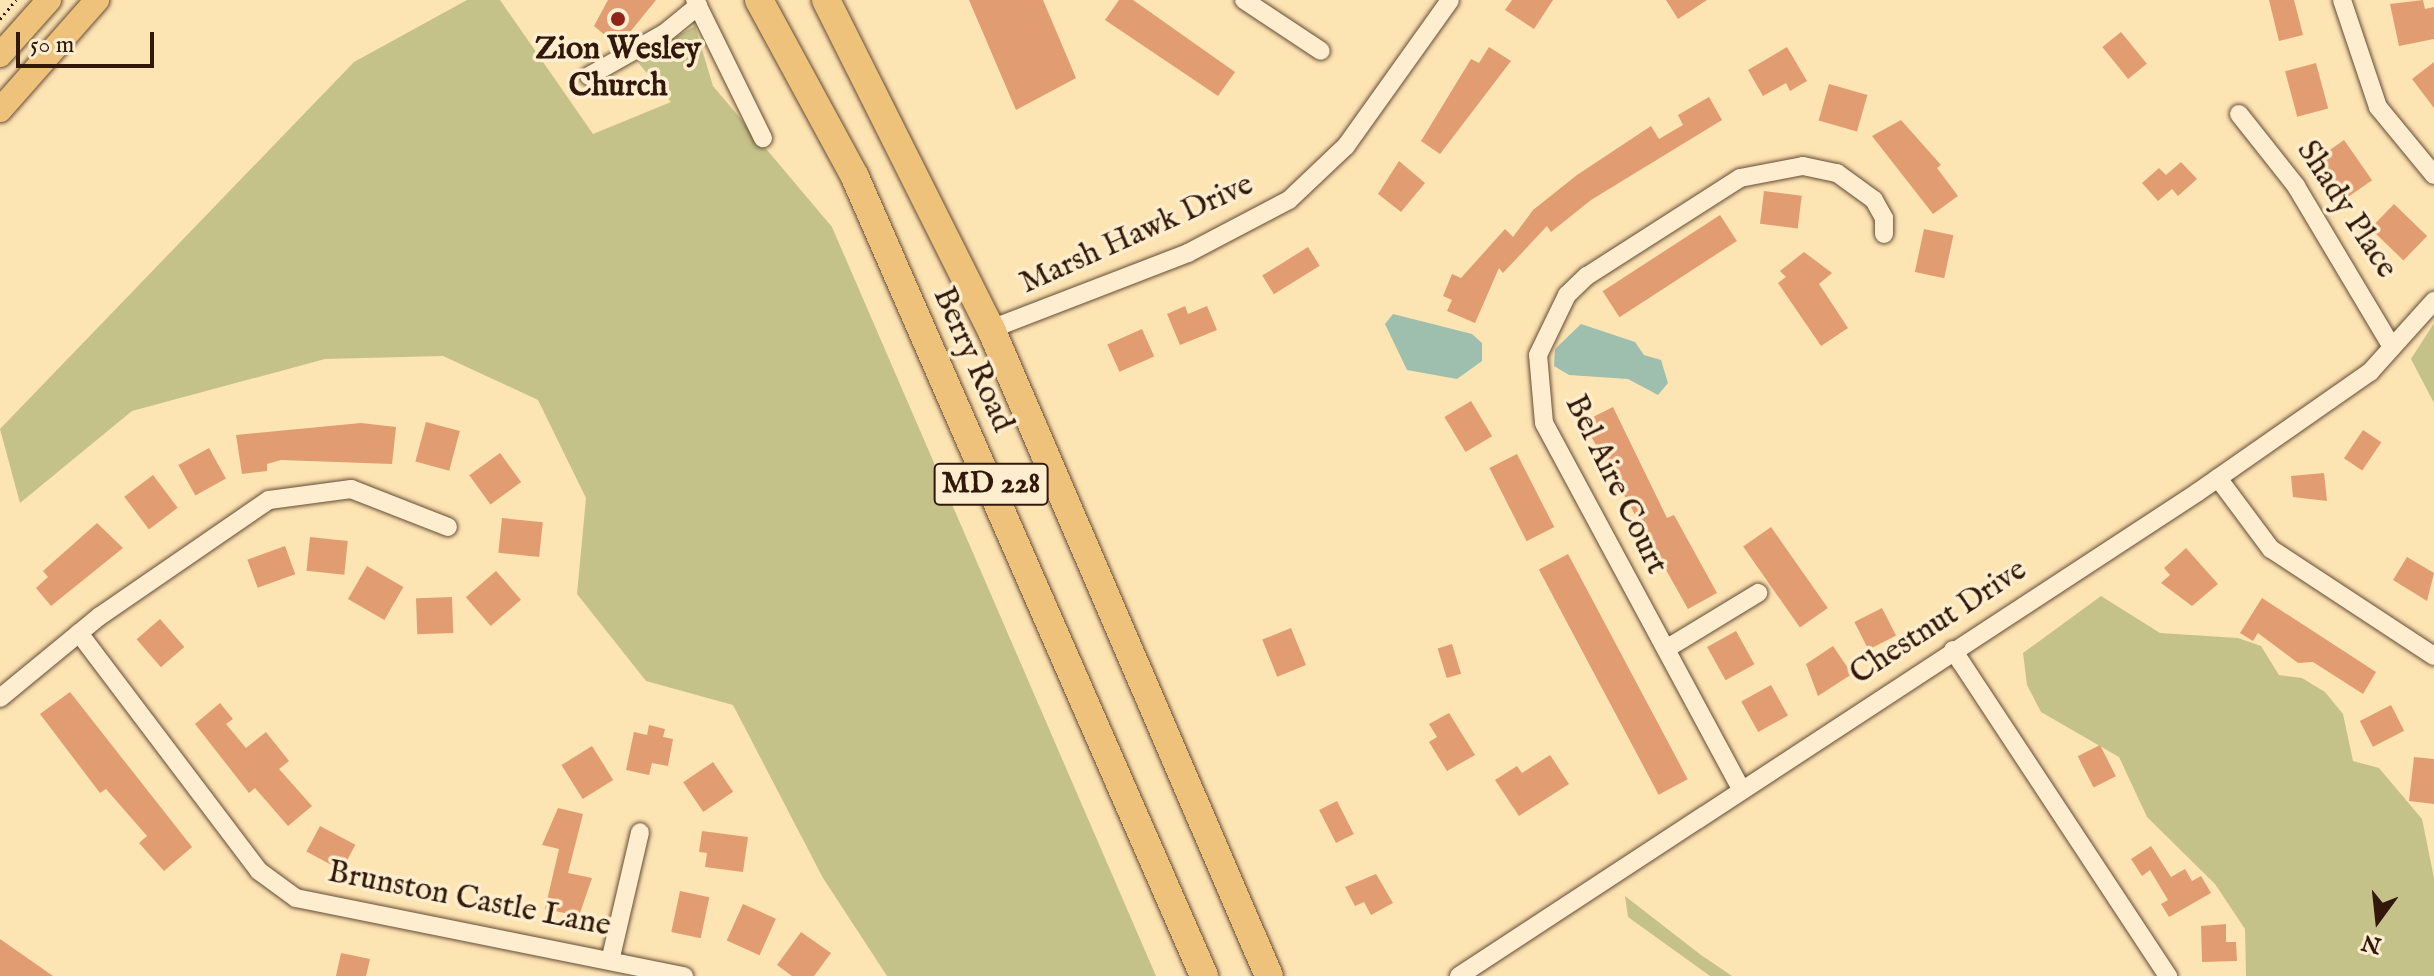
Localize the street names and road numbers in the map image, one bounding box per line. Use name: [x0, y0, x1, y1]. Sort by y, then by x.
street label: Shady Place: [2287, 134, 2405, 286]
street label: Marsh Hawk Drive: [1014, 166, 1260, 304]
street label: Berry Road: [923, 282, 1021, 438]
street label: Bel Aire Court: [1555, 389, 1675, 581]
road number: MD 228: [933, 458, 1049, 510]
street label: Chestnut Drive: [1844, 552, 2034, 694]
street label: Brunston Castle Lane: [324, 854, 614, 946]

